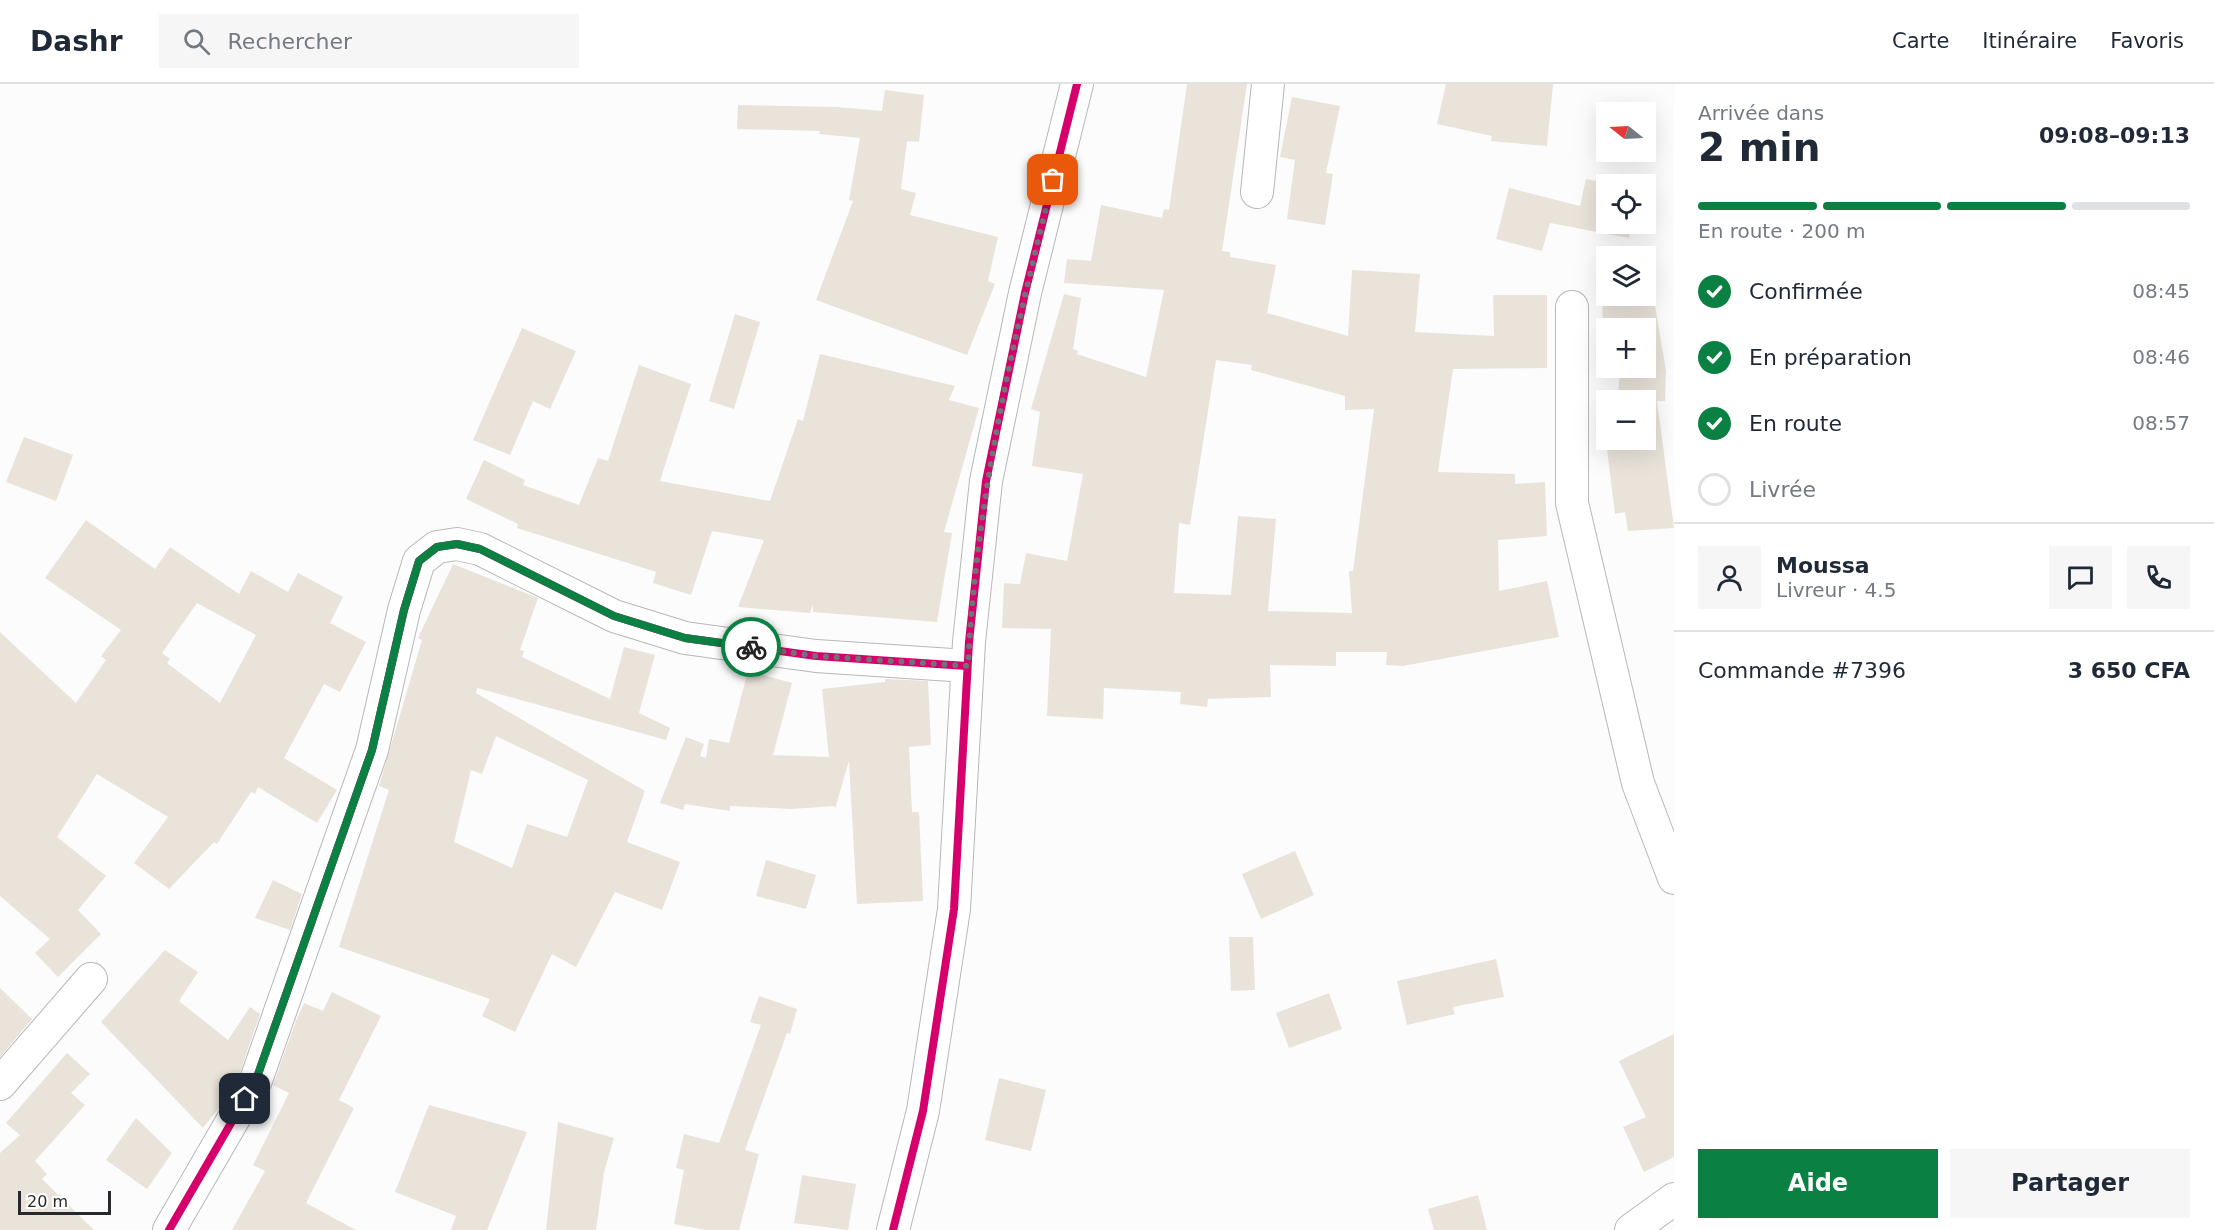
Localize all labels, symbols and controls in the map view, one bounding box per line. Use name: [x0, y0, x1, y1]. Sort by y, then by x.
search box: [159, 14, 579, 68]
text: Dashr: [30, 25, 123, 58]
icon: search: [180, 25, 213, 58]
text: Rechercher: [228, 29, 352, 54]
text: Carte: [1892, 29, 1949, 53]
text: Itinéraire: [1982, 29, 2077, 53]
text: Favoris: [2110, 29, 2184, 53]
text: Arrivée dans: [1698, 101, 1824, 125]
north arrow: [1596, 102, 1656, 162]
map controls: [1596, 102, 1656, 450]
text: 09:08–09:13: [2039, 123, 2190, 148]
text: 2 min: [1698, 125, 1820, 170]
pin: [1027, 154, 1078, 205]
icon: bag: [1036, 163, 1069, 196]
button: locate: [1596, 174, 1656, 234]
text: En route · 200 m: [1698, 219, 1866, 243]
button: layers: [1596, 246, 1656, 306]
icon: check: [1698, 275, 1731, 308]
text: Confirmée: [1749, 279, 1863, 304]
text: 08:45: [2132, 279, 2190, 303]
button: +: [1596, 318, 1656, 378]
icon: check: [1698, 341, 1731, 374]
text: En préparation: [1749, 345, 1912, 370]
text: 08:46: [2132, 345, 2190, 369]
button: −: [1596, 390, 1656, 450]
icon: check: [1698, 407, 1731, 440]
text: En route: [1749, 411, 1842, 436]
text: 08:57: [2132, 411, 2190, 435]
text: Livrée: [1749, 477, 1816, 502]
button: person: [1698, 546, 1761, 609]
button: chat: [2049, 546, 2112, 609]
button: phone: [2127, 546, 2190, 609]
text: Moussa: [1776, 553, 1870, 578]
text: Livreur · 4.5: [1776, 578, 1896, 602]
courier: [721, 617, 781, 677]
icon: bike: [735, 631, 768, 664]
text: Commande #7396: [1698, 658, 1906, 683]
text: 3 650 CFA: [2068, 658, 2190, 683]
pin: [219, 1073, 270, 1124]
icon: home: [228, 1082, 261, 1115]
button: Aide: [1698, 1149, 1938, 1218]
button: Partager: [1950, 1149, 2190, 1218]
scale bar: [18, 1188, 111, 1216]
text: 20 m: [27, 1192, 68, 1211]

